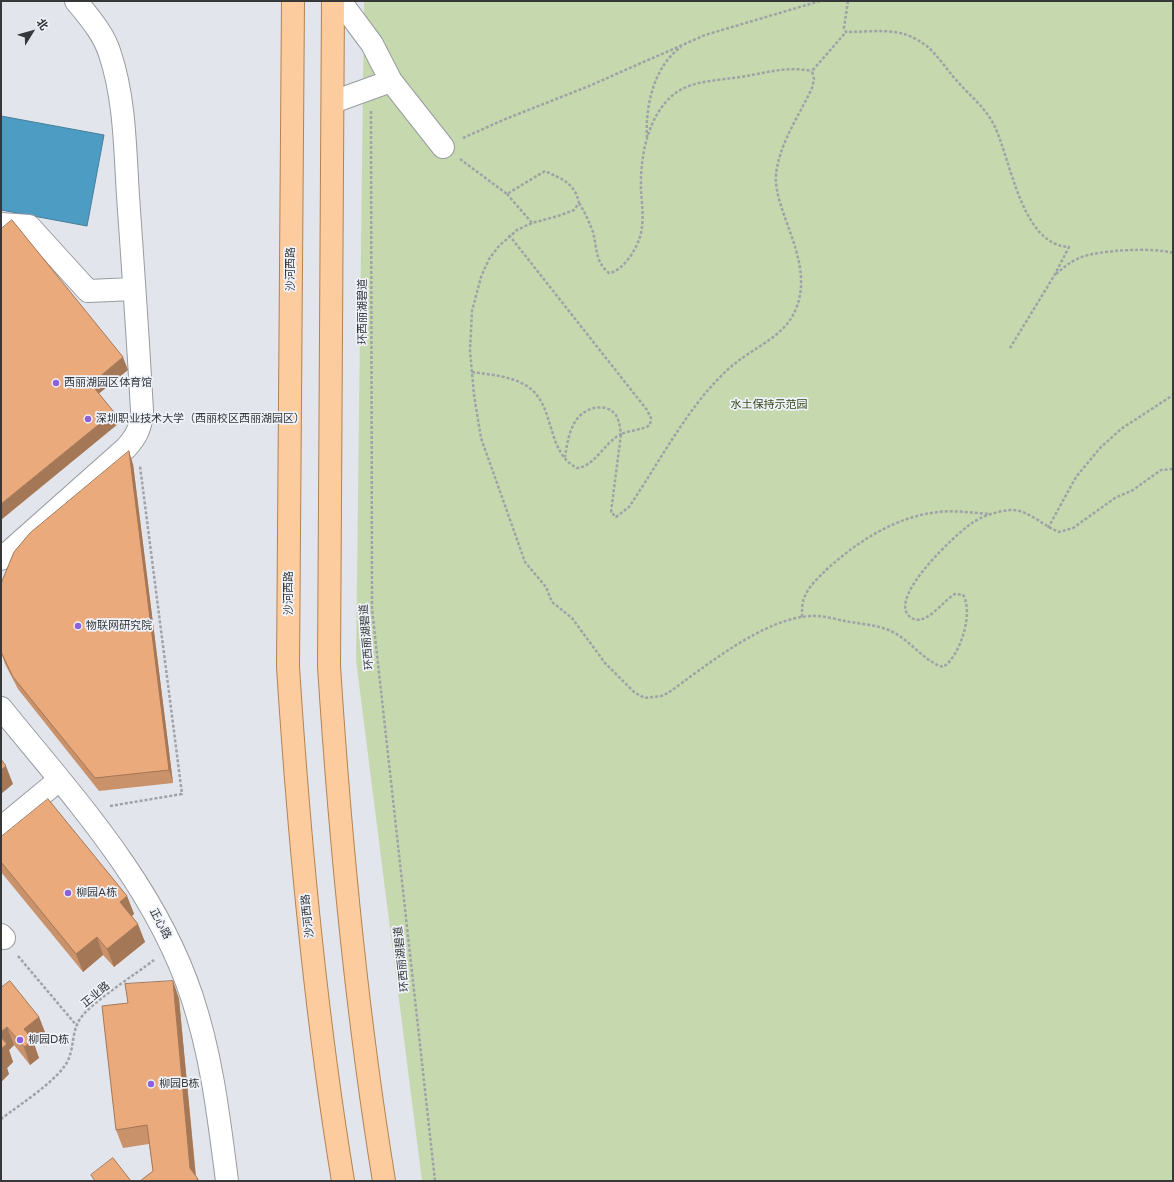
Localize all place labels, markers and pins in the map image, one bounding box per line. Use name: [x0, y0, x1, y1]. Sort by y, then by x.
place label: 西丽湖园区体育馆: [64, 376, 152, 390]
marker: 西丽湖园区体育馆: [51, 378, 61, 388]
place label: 深圳职业技术大学（西丽校区西丽湖园区）: [96, 412, 305, 426]
marker: 深圳职业技术大学（西丽校区西丽湖园区）: [83, 414, 93, 424]
place label: 物联网研究院: [86, 619, 152, 633]
marker: 物联网研究院: [73, 621, 83, 631]
place label: 柳园A栋: [76, 886, 117, 900]
marker: 柳园A栋: [63, 888, 73, 898]
place label: 柳园D栋: [28, 1033, 69, 1047]
marker: 柳园D栋: [15, 1035, 25, 1045]
place label: 柳园B栋: [159, 1077, 200, 1091]
marker: 柳园B栋: [146, 1079, 156, 1089]

